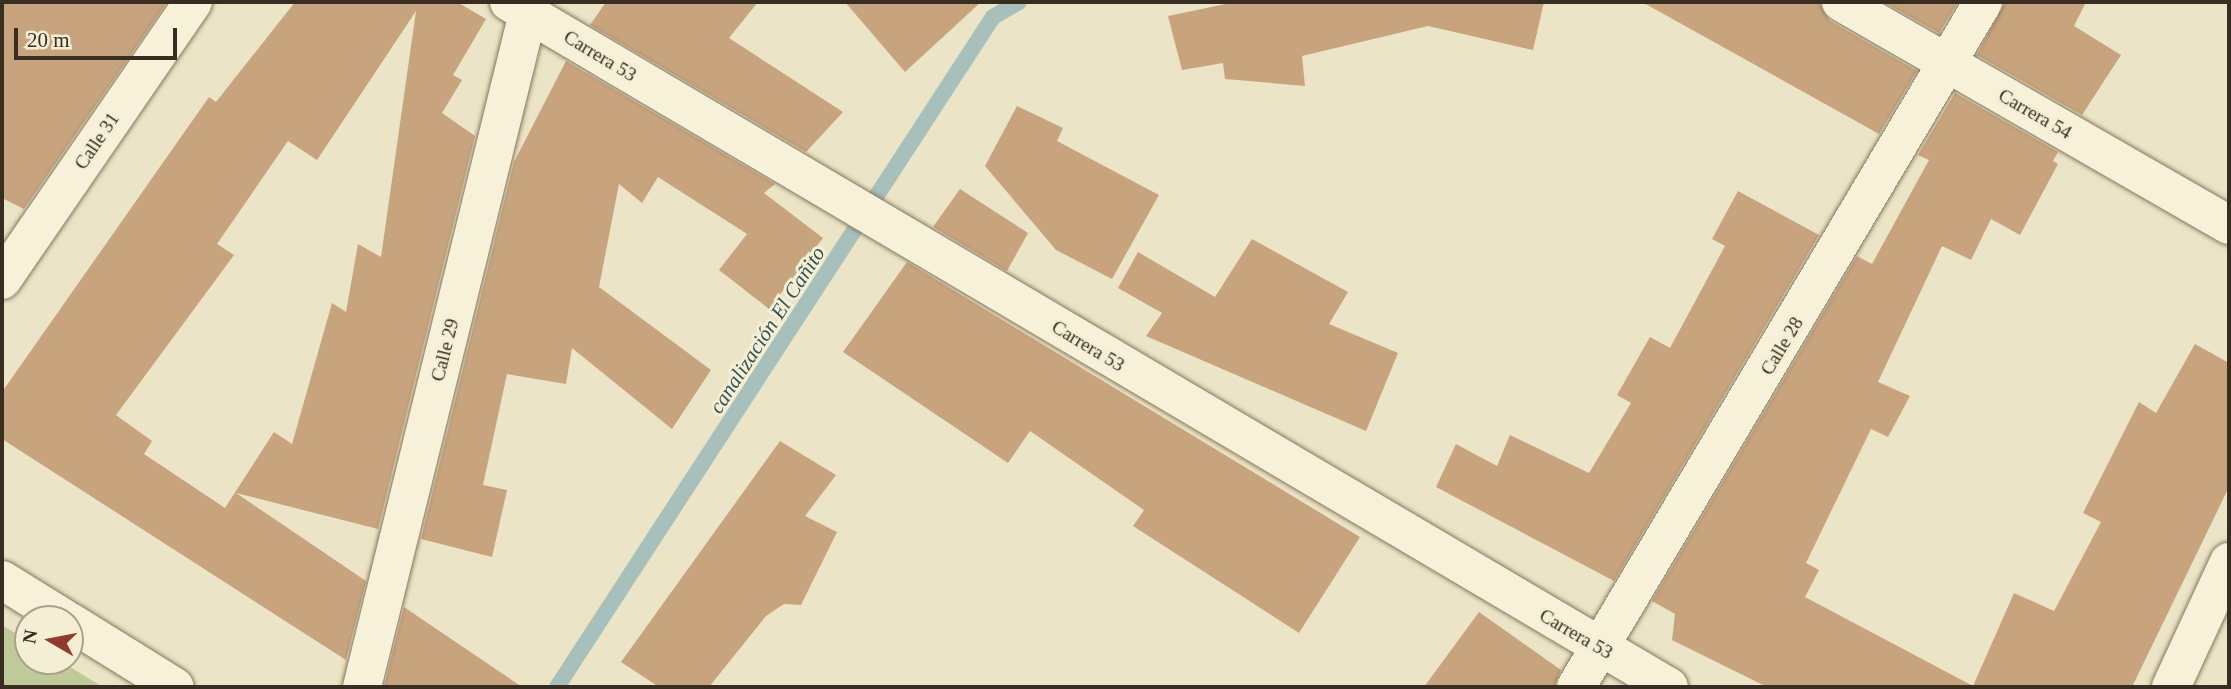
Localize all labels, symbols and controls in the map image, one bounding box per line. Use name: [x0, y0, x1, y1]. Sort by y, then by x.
scale bar: [18, 14, 180, 58]
street label: Carrera 53: [560, 25, 640, 87]
text: 20 m: [27, 28, 70, 52]
street label: Carrera 54: [1994, 84, 2076, 144]
street label: Calle 31: [70, 108, 124, 174]
water label: canalización El Cañito: [704, 242, 830, 418]
street label: Calle 28: [1756, 313, 1808, 379]
street label: Carrera 53: [1048, 315, 1128, 377]
street label: Calle 29: [426, 316, 464, 384]
street label: Carrera 53: [1535, 604, 1617, 664]
north arrow: [14, 605, 84, 675]
text: N: [18, 628, 41, 645]

